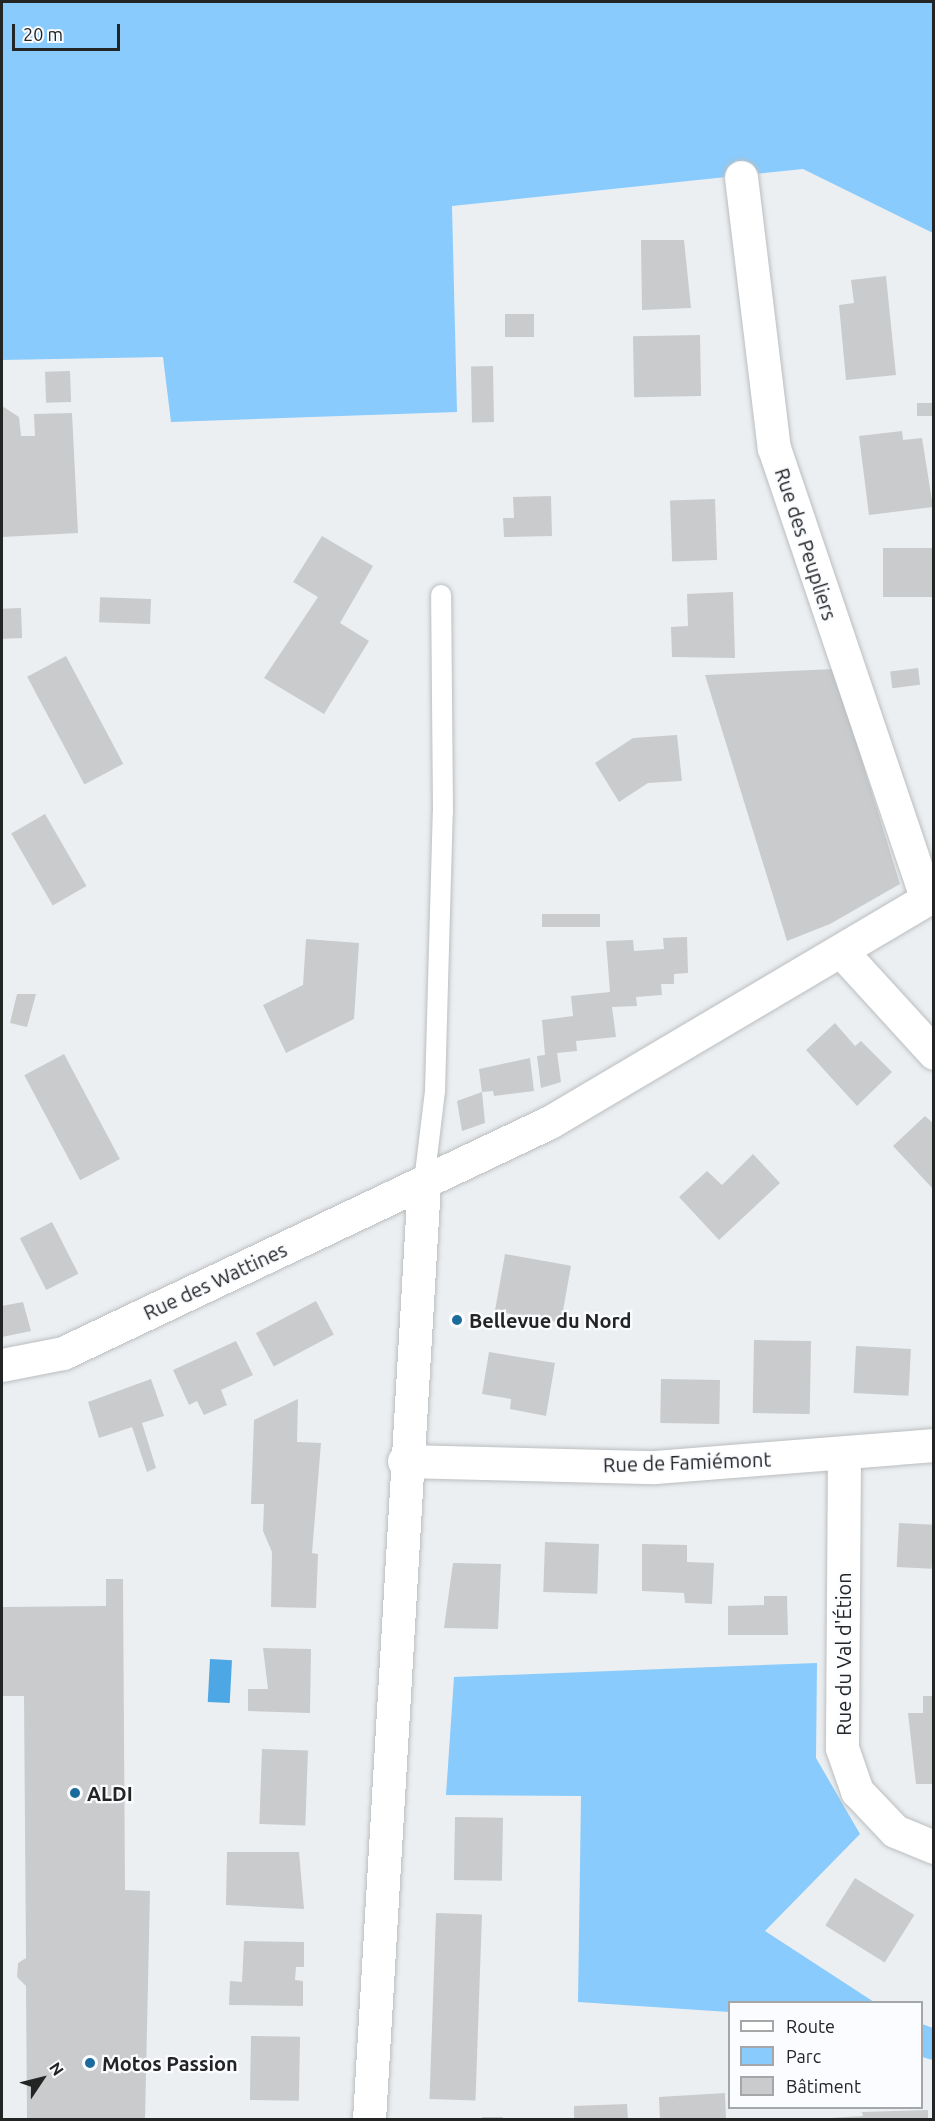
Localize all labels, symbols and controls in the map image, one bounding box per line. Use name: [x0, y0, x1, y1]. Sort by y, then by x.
scale bar: [15, 12, 123, 50]
text: 20 m: [23, 24, 63, 44]
street label: Rue des Peupliers: [770, 465, 842, 623]
street label: Rue des Wattines: [139, 1237, 291, 1325]
place label: Bellevue du Nord: [469, 1308, 632, 1332]
marker: Bellevue du Nord: [450, 1313, 464, 1327]
street label: Rue de Famiémont: [603, 1447, 771, 1477]
street label: Rue du Val d'Étion: [831, 1572, 855, 1736]
place label: ALDI: [87, 1781, 133, 1805]
marker: ALDI: [68, 1786, 82, 1800]
legend: [728, 2001, 923, 2109]
text: Route: [786, 2016, 835, 2036]
text: Parc: [786, 2046, 821, 2066]
north arrow: [12, 2049, 72, 2109]
place label: Motos Passion: [102, 2051, 238, 2075]
marker: Motos Passion: [83, 2056, 97, 2070]
text: N: [46, 2059, 68, 2079]
text: Bâtiment: [786, 2076, 861, 2096]

